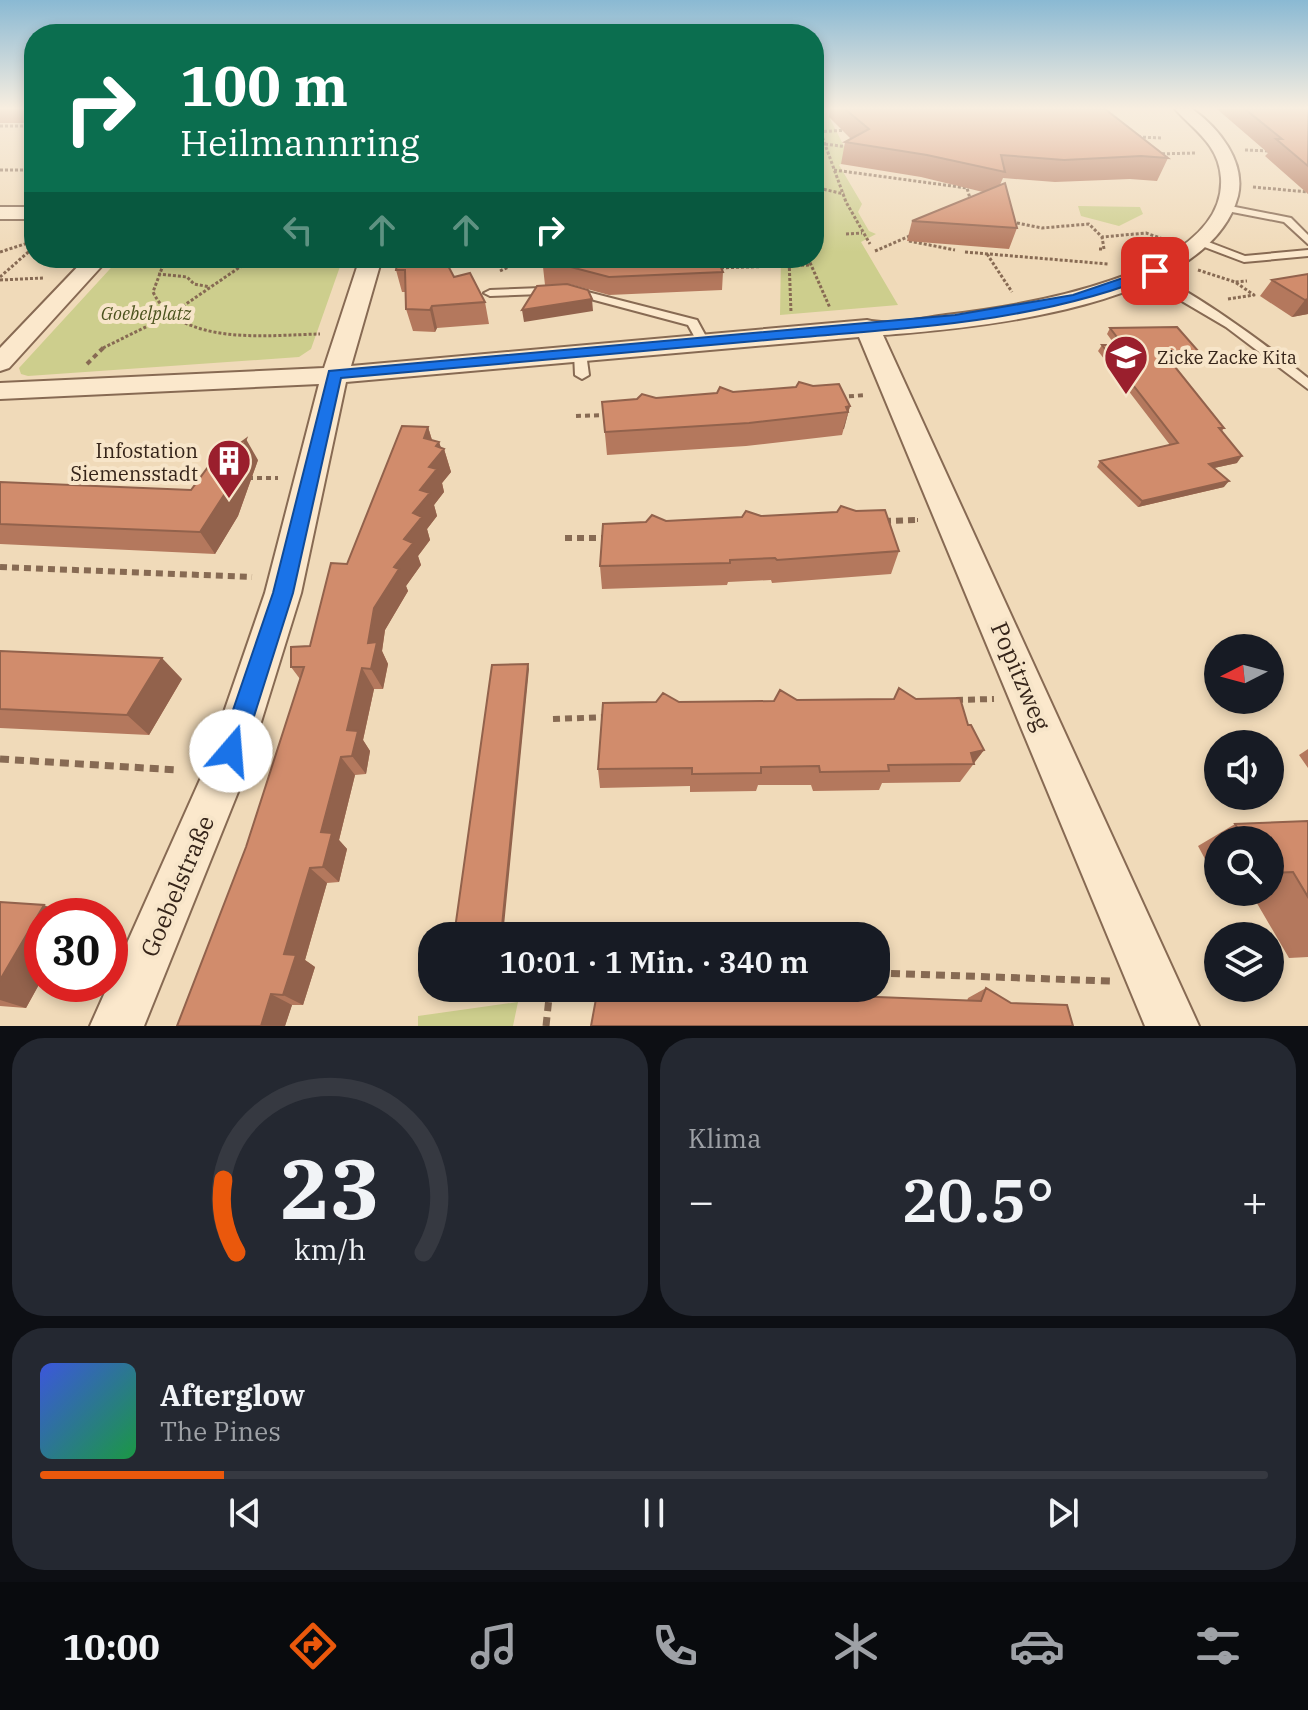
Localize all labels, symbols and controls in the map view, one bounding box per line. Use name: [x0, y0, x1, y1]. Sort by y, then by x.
text: 100 m: [180, 49, 348, 121]
icon: right: [48, 56, 152, 160]
text: Heilmannring: [180, 119, 420, 166]
icon: left: [276, 208, 320, 252]
icon: ahead: [360, 208, 404, 252]
icon: ahead: [444, 208, 488, 252]
icon: right: [528, 208, 572, 252]
pin: [1121, 237, 1189, 305]
icon: arrive: [1133, 249, 1177, 293]
park label: Goebelplatz: [101, 302, 192, 325]
school or university icon: Zicke Zacke Kita: [1102, 333, 1150, 396]
place label: Zicke Zacke Kita: [1157, 346, 1297, 369]
place label: Infostation Siemensstadt: [70, 437, 198, 487]
building icon: Infostation Siemensstadt: [205, 437, 253, 500]
street label: Popitzweg: [984, 617, 1058, 735]
north arrow: [1204, 634, 1284, 714]
map controls: [1204, 634, 1284, 1002]
position arrow: [189, 709, 273, 793]
button: sound: [1204, 730, 1284, 810]
street label: Goebelstraße: [133, 810, 221, 962]
button: search: [1204, 826, 1284, 906]
speed limit sign: 30: [24, 898, 128, 1002]
button: layers: [1204, 922, 1284, 1002]
text: 10:01 · 1 Min. · 340 m: [499, 942, 809, 981]
text: Klima: [688, 1121, 761, 1155]
text: 23: [280, 1134, 380, 1242]
text: 20.5°: [902, 1160, 1054, 1239]
text: −: [688, 1172, 714, 1229]
text: +: [1242, 1172, 1268, 1229]
text: km/h: [294, 1231, 366, 1268]
text: Afterglow: [160, 1375, 305, 1414]
text: The Pines: [160, 1414, 281, 1448]
icon: previous: [223, 1491, 267, 1535]
icon: pause: [632, 1491, 676, 1535]
icon: next: [1041, 1491, 1085, 1535]
icon: directions: [285, 1618, 341, 1674]
icon: music: [466, 1618, 522, 1674]
icon: phone: [647, 1618, 703, 1674]
icon: climate: [828, 1618, 884, 1674]
icon: car: [1009, 1618, 1065, 1674]
icon: filters: [1190, 1618, 1246, 1674]
text: 10:00: [62, 1623, 160, 1670]

